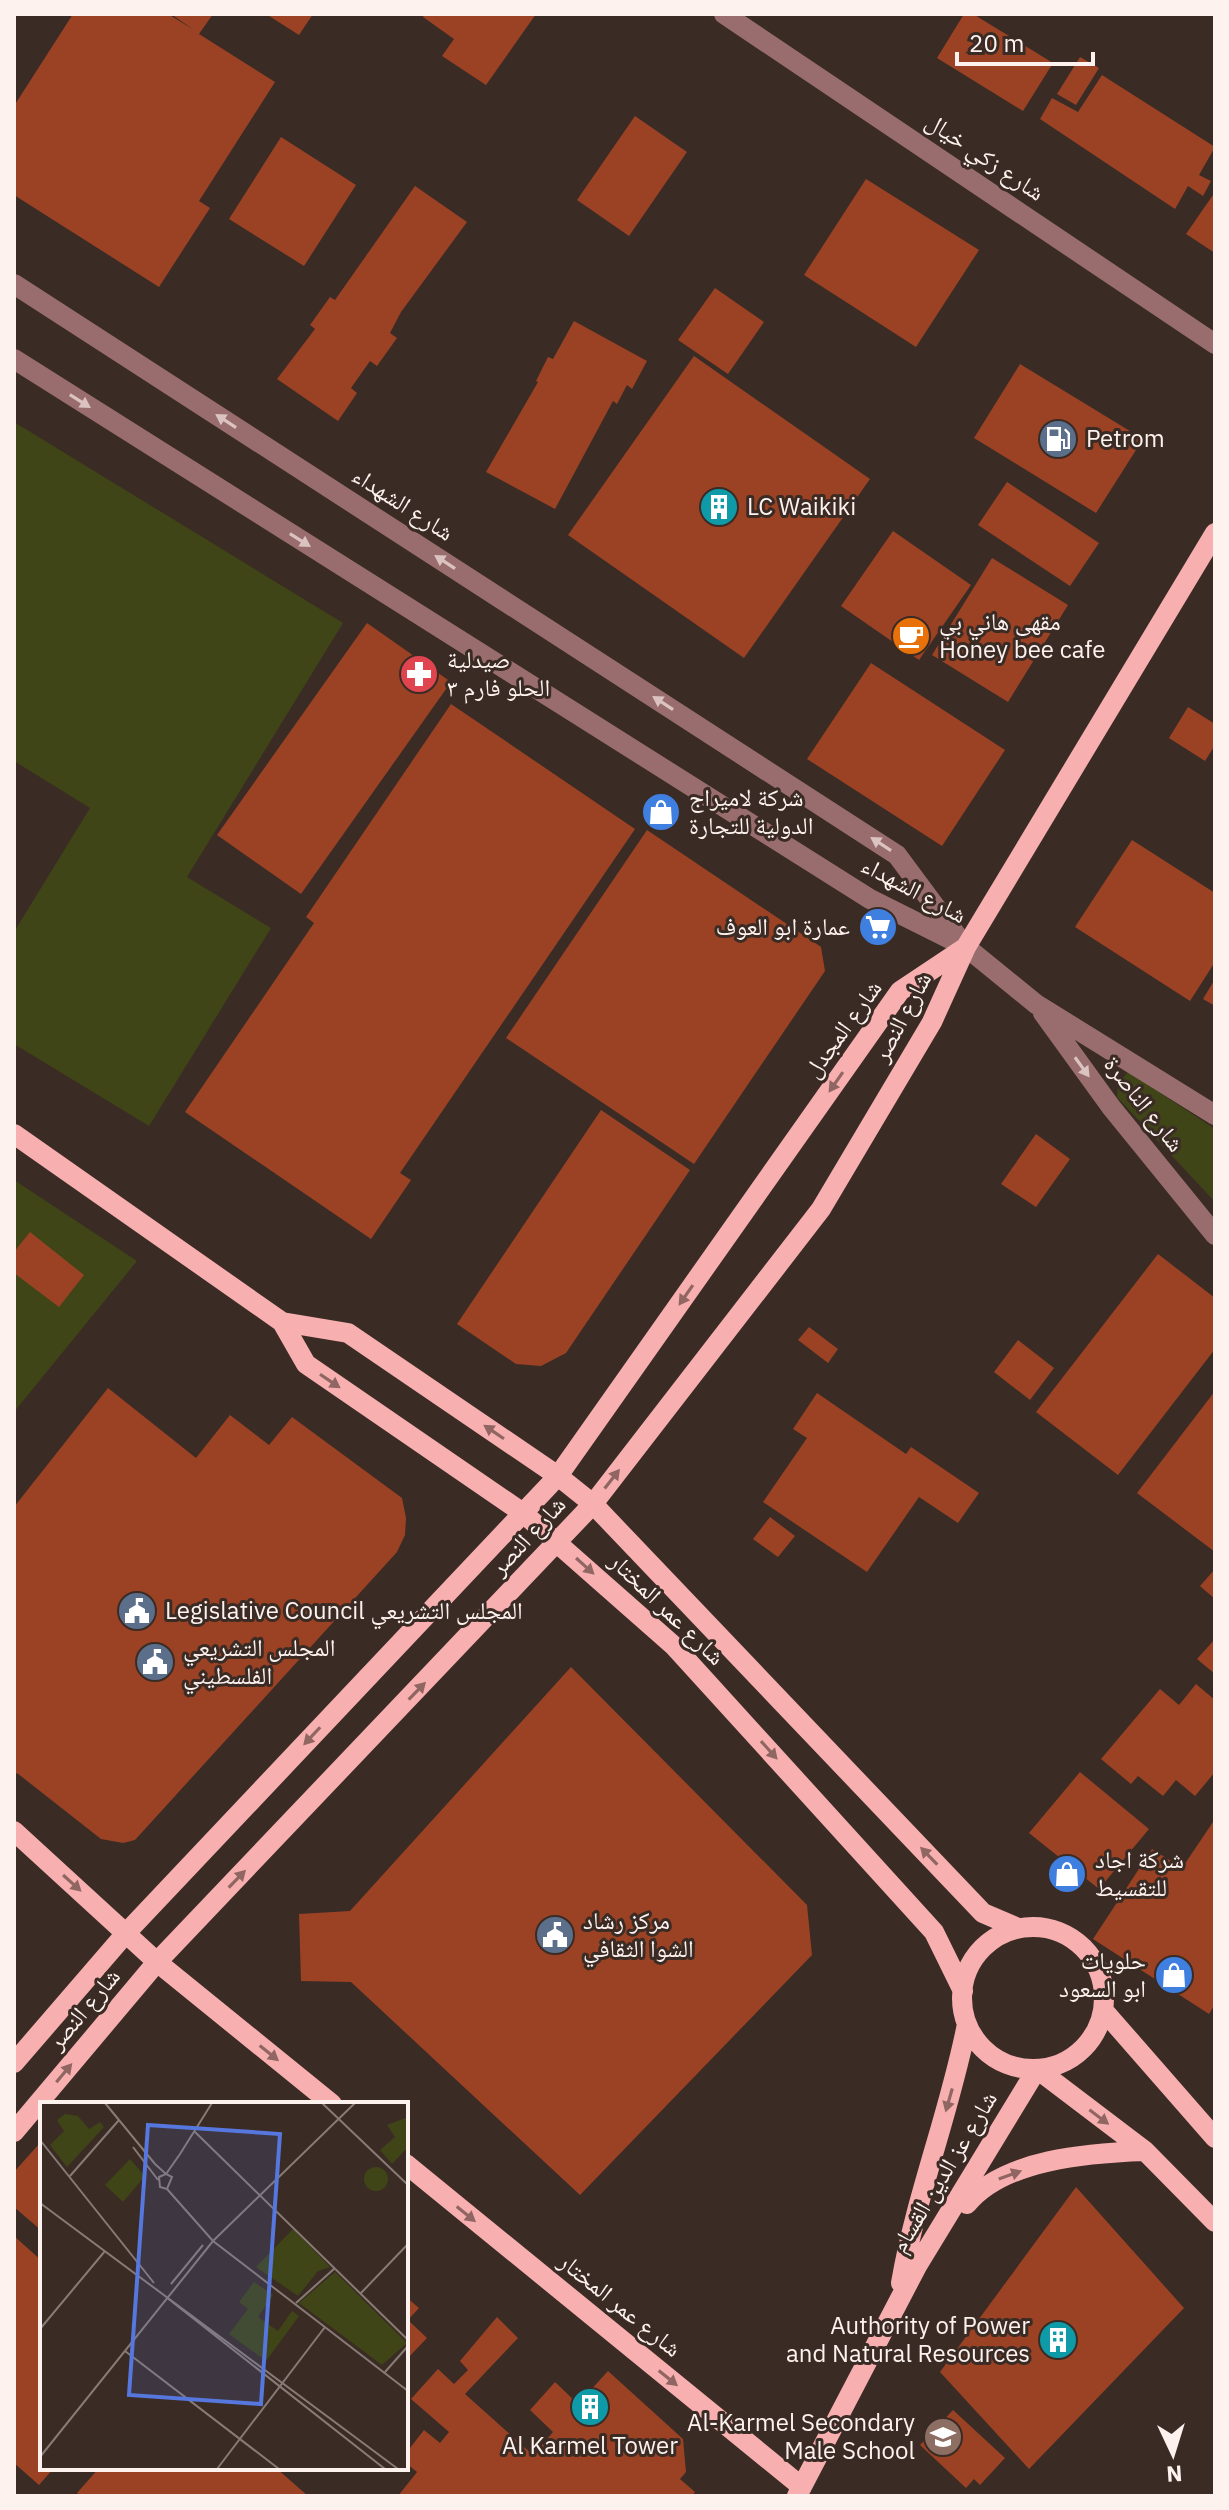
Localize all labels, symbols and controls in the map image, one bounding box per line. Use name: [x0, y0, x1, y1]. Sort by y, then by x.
scale bar: [957, 16, 1093, 66]
text: 20 m: [969, 27, 1024, 59]
street label: شارع زكي خيال: [918, 105, 1051, 211]
one-way arrow: [69, 394, 91, 408]
one-way arrow: [215, 414, 237, 428]
fuel station icon: Petrom: [1037, 418, 1079, 460]
place label: Petrom: [1086, 422, 1165, 454]
street label: شارع الشهداء: [347, 458, 460, 548]
building icon: LC Waikiki: [698, 486, 740, 528]
place label: LC Waikiki: [747, 490, 856, 522]
one-way arrow: [289, 532, 311, 546]
one-way arrow: [434, 555, 455, 570]
place label: مقهى هاني بي Honey bee cafe: [939, 605, 1105, 665]
cafe icon: مقهى هاني بي Honey bee cafe: [890, 615, 932, 657]
place label: صيدلية الحلو فارم ٣: [447, 643, 550, 704]
pharmacy icon: صيدلية الحلو فارم ٣: [398, 653, 440, 695]
one-way arrow: [652, 697, 674, 711]
place label: شركة لاميراج الدولية للتجارة: [689, 781, 813, 841]
shop icon: شركة لاميراج الدولية للتجارة: [640, 791, 682, 833]
one-way arrow: [870, 838, 892, 852]
street label: شارع الشهداء: [856, 848, 973, 930]
supermarket icon: عمارة ابو العوف: [857, 906, 899, 948]
place label: عمارة ابو العوف: [716, 910, 850, 942]
street label: شارع النصر: [864, 966, 938, 1068]
street label: شارع المجدل: [796, 973, 889, 1084]
street label: شارع الناصرة: [1097, 1049, 1192, 1158]
one-way arrow: [1074, 1056, 1089, 1077]
one-way arrow: [829, 1072, 844, 1093]
one-way arrow: [679, 1284, 694, 1305]
one-way arrow: [319, 1373, 340, 1388]
one-way arrow: [483, 1425, 504, 1440]
one-way arrow: [603, 1469, 620, 1489]
street label: شارع النصر: [482, 1489, 572, 1583]
street label: شارع عمر المختار: [602, 1544, 733, 1672]
one-way arrow: [575, 1557, 594, 1575]
public building icon: Legislative Council المجلس التشريعي: [116, 1590, 158, 1632]
place label: Legislative Council المجلس التشريعي: [165, 1594, 523, 1630]
place label: المجلس التشريعي الفلسطيني: [183, 1631, 335, 1695]
public building icon: المجلس التشريعي الفلسطيني: [134, 1641, 176, 1683]
one-way arrow: [407, 1682, 426, 1701]
one-way arrow: [303, 1726, 321, 1745]
one-way arrow: [759, 1740, 777, 1759]
place label: شركة اجاد للتقسيط: [1095, 1843, 1184, 1903]
one-way arrow: [920, 1847, 938, 1866]
shop icon: شركة اجاد للتقسيط: [1046, 1853, 1088, 1895]
one-way arrow: [228, 1870, 246, 1889]
one-way arrow: [62, 1874, 82, 1891]
place label: مركز رشاد الشوا الثقافي: [583, 1904, 694, 1968]
public building icon: مركز رشاد الشوا الثقافي: [534, 1914, 576, 1956]
place label: حلويات ابو السعود: [1059, 1944, 1146, 2004]
shop icon: حلويات ابو السعود: [1153, 1954, 1195, 1996]
street label: شارع النصر: [39, 1961, 127, 2057]
one-way arrow: [259, 2044, 279, 2061]
one-way arrow: [55, 2063, 72, 2083]
street label: شارع عز الدين القسام: [882, 2085, 1005, 2259]
one-way arrow: [942, 2088, 955, 2112]
inset map: [40, 2102, 408, 2470]
one-way arrow: [1089, 2108, 1110, 2124]
one-way arrow: [998, 2168, 1022, 2181]
one-way arrow: [456, 2205, 476, 2222]
street label: شارع عمر المختار: [552, 2244, 689, 2364]
place label: Authority of Power and Natural Resources: [786, 2309, 1030, 2369]
building icon: Authority of Power and Natural Resources: [1037, 2319, 1079, 2361]
one-way arrow: [658, 2369, 678, 2386]
building icon: Al Karmel Tower: [569, 2386, 611, 2428]
place label: Al-Karmel Secondary Male School: [687, 2406, 915, 2466]
north arrow: [1133, 2414, 1213, 2494]
school or university icon: Al-Karmel Secondary Male School: [922, 2416, 964, 2458]
place label: Al Karmel Tower: [502, 2429, 678, 2461]
text: N: [1165, 2459, 1183, 2489]

